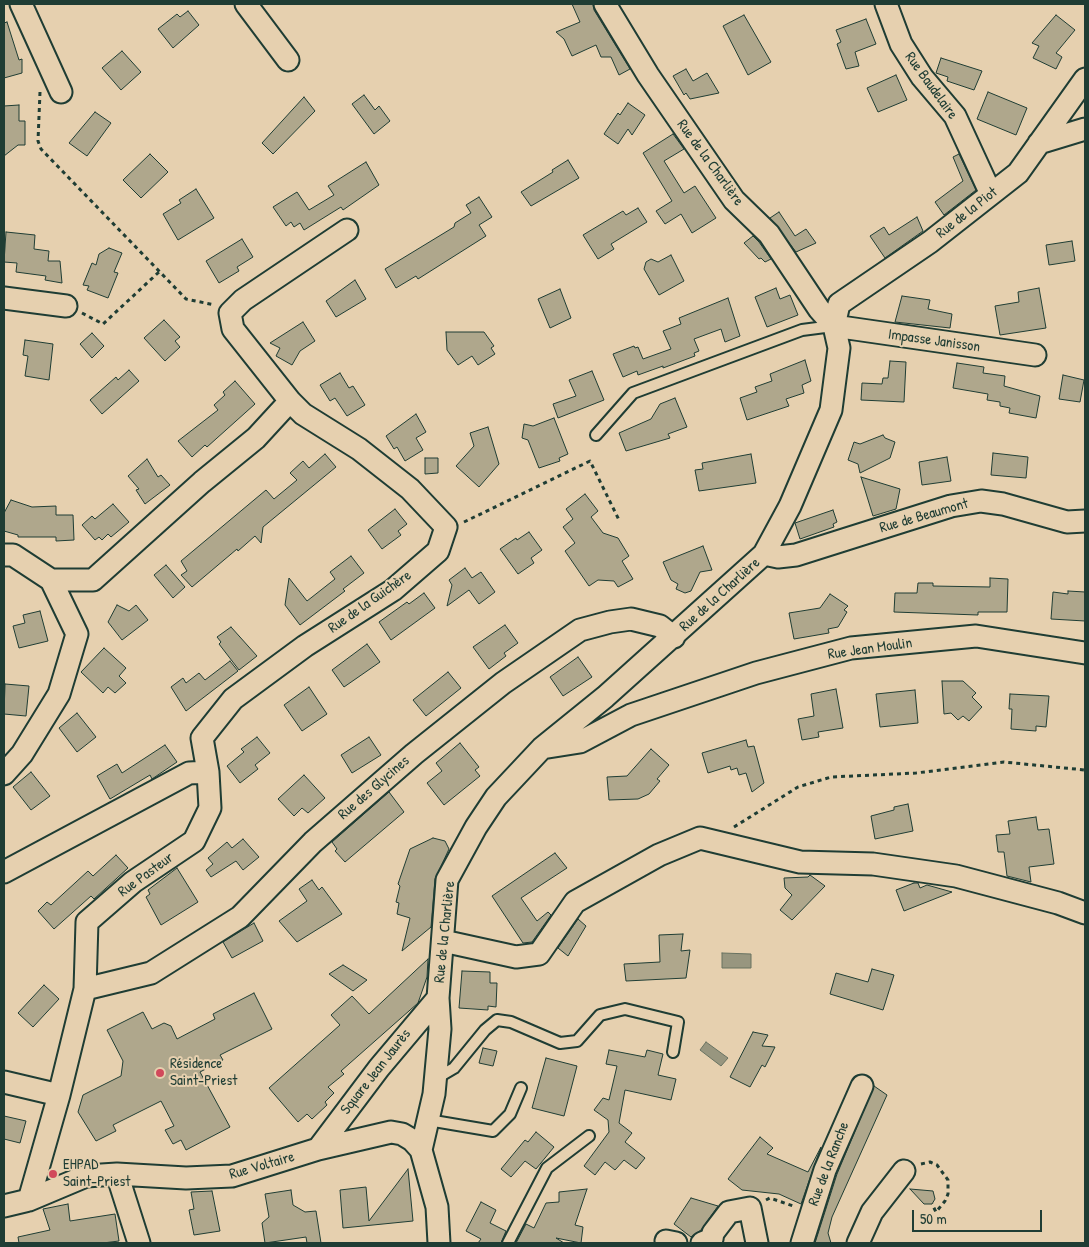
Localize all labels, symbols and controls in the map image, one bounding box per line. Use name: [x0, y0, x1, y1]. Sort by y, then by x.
street label: Rue Baudelaire: [901, 49, 961, 123]
street label: Rue de la Charlière: [673, 116, 747, 210]
street label: Rue de la Piot: [933, 184, 1001, 242]
street label: Impasse Janisson: [887, 326, 981, 356]
street label: Rue de Beaumont: [878, 495, 970, 537]
street label: Rue de la Charlière: [676, 554, 764, 636]
street label: Rue de la Guichère: [325, 567, 415, 637]
street label: Rue Jean Moulin: [827, 634, 913, 664]
street label: Rue des Glycines: [335, 752, 413, 824]
street label: Rue Pasteur: [115, 849, 177, 901]
street label: Rue de la Charlière: [431, 880, 459, 984]
street label: Square Jean Jaurès: [337, 1026, 415, 1118]
place label: Résidence Saint-Priest: [170, 1055, 237, 1090]
marker: Résidence Saint-Priest: [154, 1067, 166, 1079]
street label: Rue de la Ranche: [805, 1120, 853, 1208]
street label: Rue Voltaire: [227, 1148, 297, 1184]
place label: EHPAD Saint-Priest: [63, 1156, 130, 1191]
marker: EHPAD Saint-Priest: [47, 1168, 59, 1180]
scale bar: [914, 1200, 1044, 1232]
text: 50 m: [920, 1208, 947, 1229]

